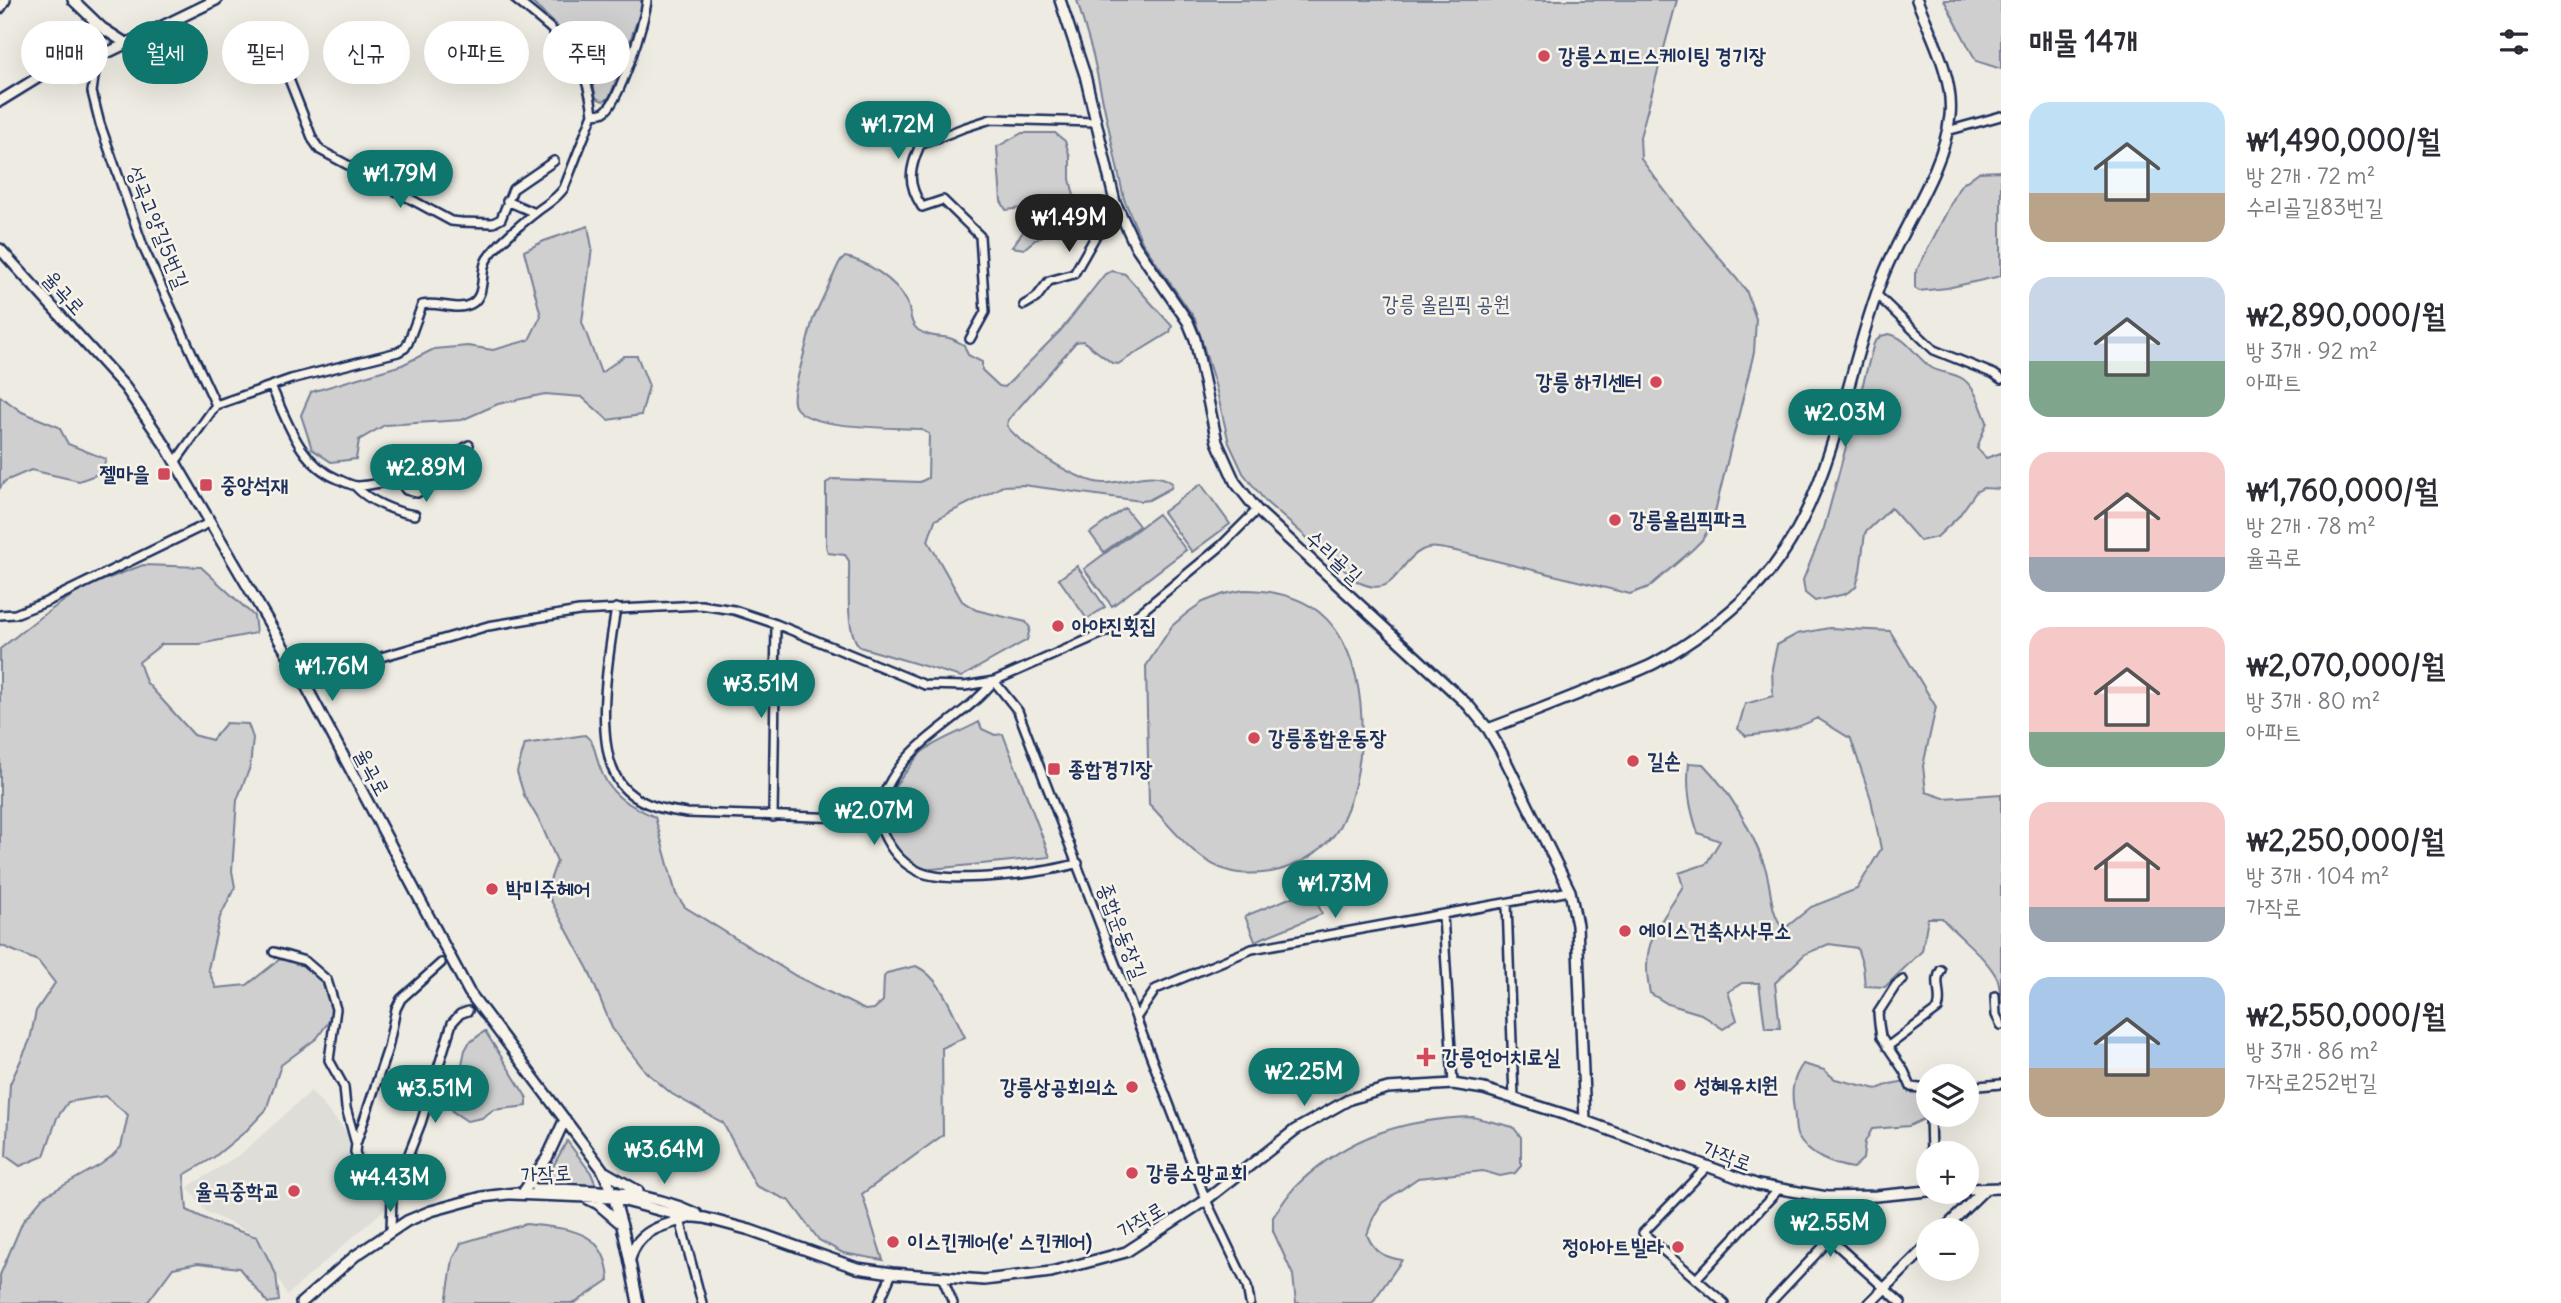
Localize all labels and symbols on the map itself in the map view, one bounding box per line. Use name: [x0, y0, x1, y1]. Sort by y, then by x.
place label: 강릉스피드스케이팅 경기장: [1558, 42, 1766, 69]
marker: 강릉스피드스케이팅 경기장: [1536, 48, 1552, 64]
pin: ₩1.72M: [841, 102, 955, 161]
pin: ₩1.79M: [343, 150, 457, 210]
street label: 성곡고양길5번길: [122, 161, 195, 292]
pin: ₩1.49M: [1012, 194, 1126, 254]
street label: 율곡로: [37, 265, 91, 321]
park label: 강릉 올림픽 공원: [1382, 290, 1510, 317]
place label: 강릉 하키센터: [1536, 368, 1642, 395]
marker: 강릉 하키센터: [1648, 374, 1664, 390]
pin: ₩2.03M: [1788, 390, 1902, 449]
pin: ₩2.89M: [369, 444, 483, 504]
place label: 젤마을: [99, 460, 150, 487]
marker: 젤마을: [156, 466, 172, 482]
place label: 중앙석재: [220, 471, 288, 498]
marker: 중앙석재: [198, 477, 214, 493]
place label: 강릉올림픽파크: [1629, 506, 1747, 533]
marker: 강릉올림픽파크: [1607, 512, 1623, 528]
street label: 수리골길: [1300, 524, 1369, 589]
place label: 아야진횟집: [1072, 612, 1157, 639]
marker: 아야진횟집: [1050, 618, 1066, 634]
pin: ₩1.76M: [275, 644, 389, 703]
pin: ₩3.51M: [704, 660, 818, 720]
place label: 강릉종합운동장: [1268, 724, 1386, 751]
marker: 강릉종합운동장: [1246, 730, 1262, 746]
street label: 율곡로: [349, 743, 396, 800]
place label: 길손: [1647, 747, 1681, 774]
marker: 길손: [1625, 753, 1641, 769]
place label: 종합경기장: [1068, 755, 1153, 782]
marker: 종합경기장: [1046, 761, 1062, 777]
pin: ₩2.07M: [817, 788, 931, 847]
pin: ₩1.73M: [1278, 860, 1392, 920]
place label: 박미주헤어: [506, 875, 591, 902]
street label: 종합운동장길: [1092, 879, 1153, 983]
marker: 박미주헤어: [484, 881, 500, 897]
place label: 에이스건축사사무소: [1639, 917, 1791, 944]
marker: 에이스건축사사무소: [1617, 923, 1633, 939]
place label: 강릉언어치료실: [1442, 1043, 1560, 1070]
marker: 강릉언어치료실: [1416, 1047, 1436, 1067]
pin: ₩2.25M: [1247, 1048, 1361, 1108]
pin: ₩3.51M: [378, 1066, 492, 1125]
place label: 성혜유치원: [1694, 1071, 1779, 1098]
place label: 강릉상공회의소: [1000, 1073, 1118, 1100]
marker: 성혜유치원: [1672, 1077, 1688, 1093]
marker: 강릉상공회의소: [1124, 1079, 1140, 1095]
pin: ₩3.64M: [607, 1126, 721, 1186]
street label: 가작로: [1699, 1134, 1756, 1177]
pin: ₩4.43M: [333, 1154, 447, 1214]
street label: 가작로: [520, 1159, 572, 1188]
place label: 강릉소망교회: [1146, 1159, 1247, 1186]
marker: 강릉소망교회: [1124, 1165, 1140, 1181]
place label: 율곡중학교: [196, 1177, 280, 1204]
marker: 율곡중학교: [286, 1183, 302, 1199]
street label: 가작로: [1112, 1195, 1169, 1244]
pin: ₩2.55M: [1773, 1200, 1887, 1259]
place label: 이스킨케어(e' 스킨케어): [907, 1228, 1092, 1255]
place label: 정아아트빌라: [1563, 1233, 1664, 1260]
marker: 이스킨케어(e' 스킨케어): [885, 1234, 901, 1250]
marker: 정아아트빌라: [1670, 1239, 1686, 1255]

